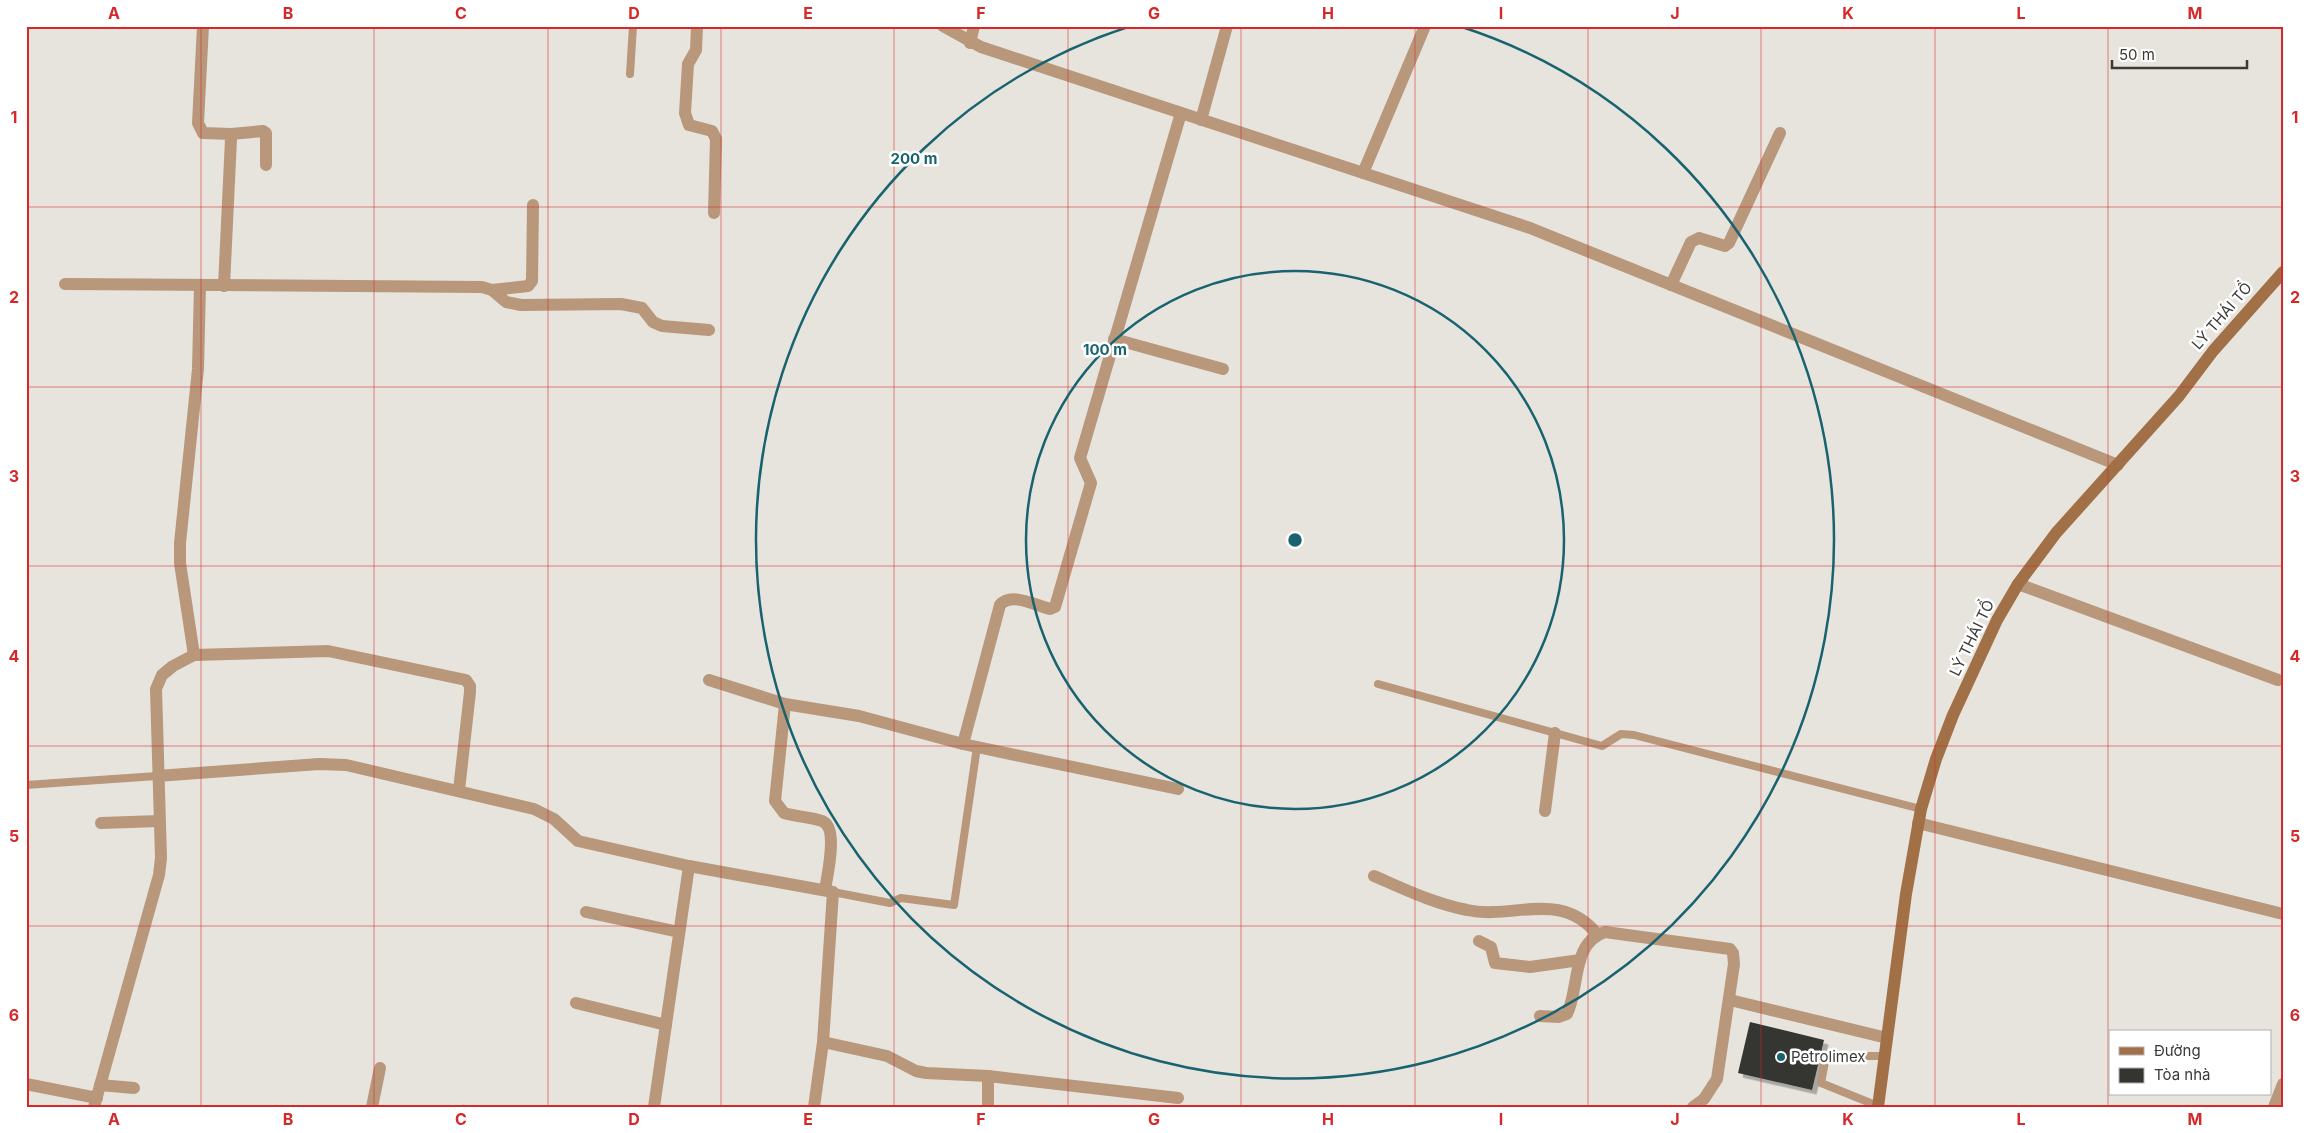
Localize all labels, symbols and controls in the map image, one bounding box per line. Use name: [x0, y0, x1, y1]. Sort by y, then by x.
text: A: [108, 3, 120, 23]
text: B: [283, 3, 293, 23]
text: C: [455, 3, 467, 23]
text: D: [628, 3, 640, 23]
text: E: [803, 3, 813, 23]
text: F: [976, 3, 986, 23]
text: G: [1148, 3, 1160, 23]
text: H: [1322, 3, 1334, 23]
text: I: [1499, 3, 1503, 23]
text: J: [1670, 3, 1680, 23]
text: K: [1842, 3, 1854, 23]
text: L: [2016, 3, 2026, 23]
text: M: [2188, 3, 2202, 23]
scale bar: [2112, 38, 2246, 70]
text: 50 m: [2119, 45, 2155, 64]
text: 1: [11, 107, 17, 127]
text: 1: [2292, 107, 2298, 127]
text: 200 m: [891, 149, 937, 168]
street label: LÝ THÁI TỔ: [2186, 277, 2256, 353]
text: 2: [9, 287, 19, 307]
text: 2: [2290, 287, 2300, 307]
text: 100 m: [1083, 340, 1127, 359]
text: 3: [9, 466, 19, 486]
text: 3: [2290, 466, 2300, 486]
centre of rings: [1286, 531, 1304, 549]
street label: LÝ THÁI TỔ: [1943, 596, 1998, 679]
text: 4: [9, 646, 20, 666]
text: 4: [2290, 646, 2301, 666]
text: 5: [9, 826, 19, 846]
text: 5: [2290, 826, 2300, 846]
text: 6: [9, 1005, 19, 1025]
text: 6: [2290, 1005, 2300, 1025]
legend: [2109, 1030, 2272, 1096]
text: Đường: [2154, 1041, 2201, 1060]
place label: Petrolimex: [1791, 1047, 1866, 1066]
marker: Petrolimex: [1775, 1051, 1787, 1063]
text: Tòa nhà: [2154, 1065, 2210, 1084]
text: A: [108, 1109, 120, 1129]
text: B: [283, 1109, 293, 1129]
text: C: [455, 1109, 467, 1129]
text: D: [628, 1109, 640, 1129]
text: E: [803, 1109, 813, 1129]
text: F: [976, 1109, 986, 1129]
text: G: [1148, 1109, 1160, 1129]
text: H: [1322, 1109, 1334, 1129]
text: I: [1499, 1109, 1503, 1129]
text: J: [1670, 1109, 1680, 1129]
text: K: [1842, 1109, 1854, 1129]
text: L: [2016, 1109, 2026, 1129]
text: M: [2188, 1109, 2202, 1129]

